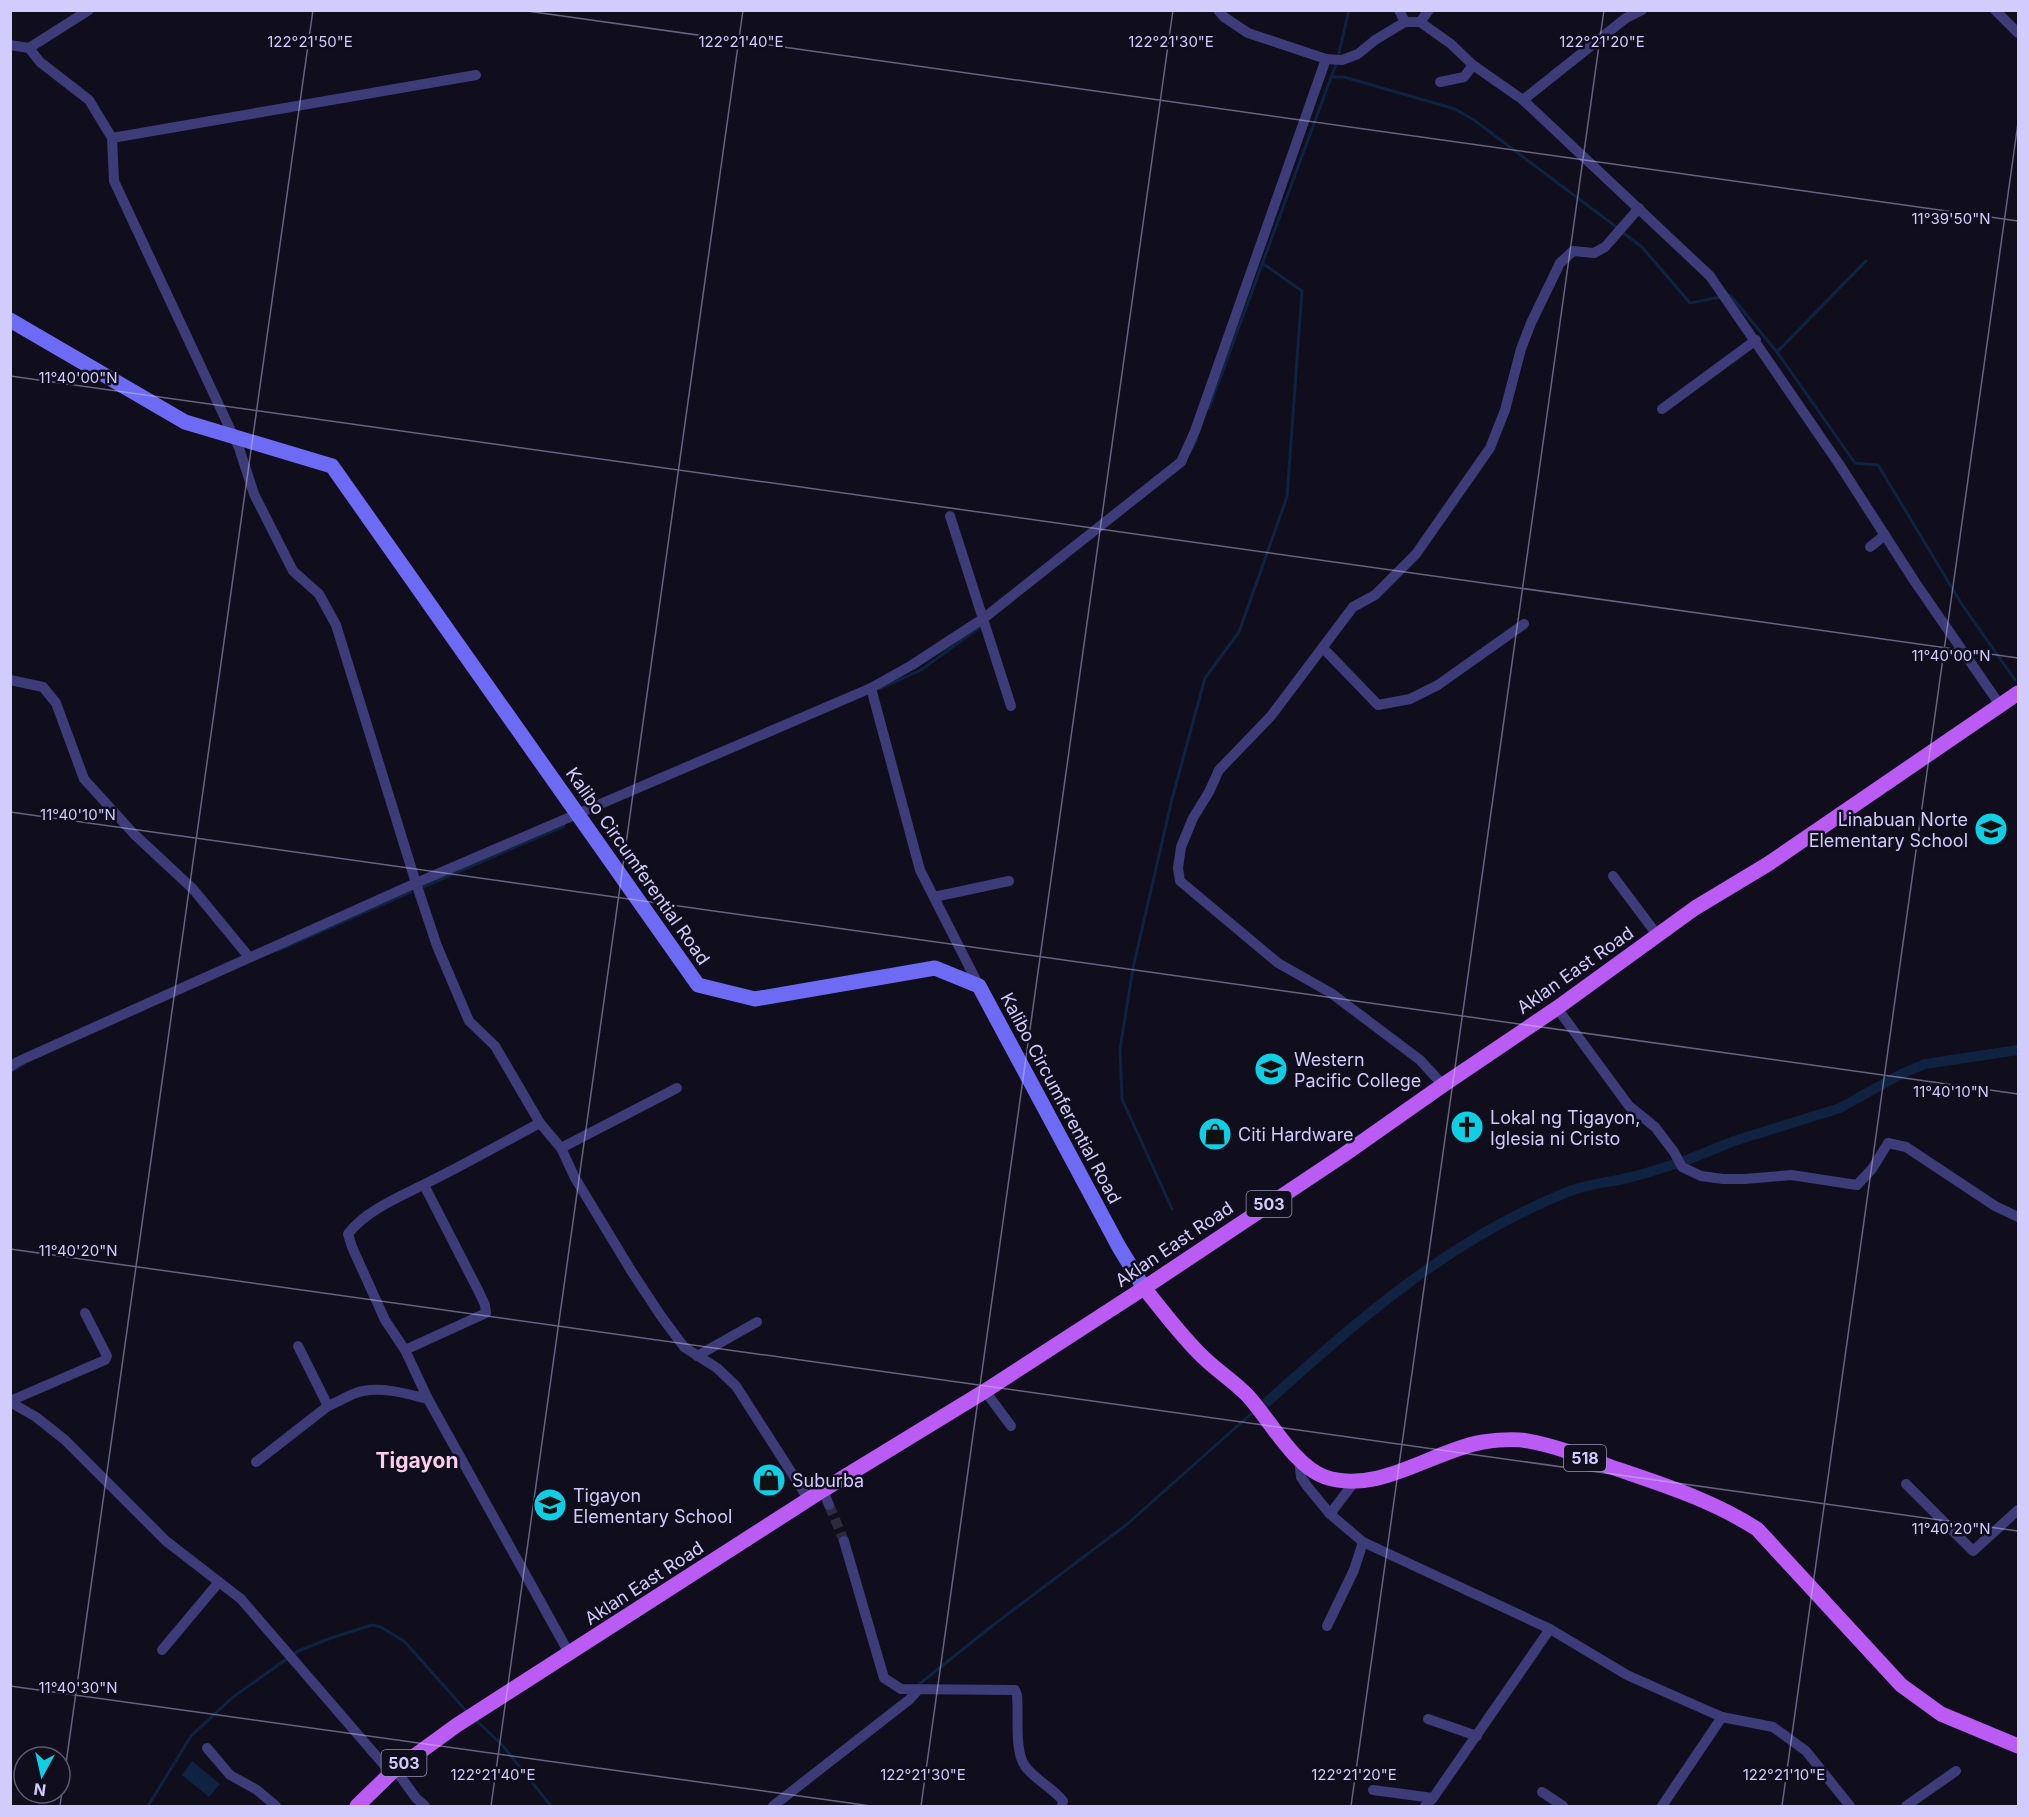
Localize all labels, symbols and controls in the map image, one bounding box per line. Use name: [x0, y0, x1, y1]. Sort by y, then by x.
text: 122°21'50"E: [267, 32, 353, 51]
text: 122°21'40"E: [698, 32, 784, 51]
text: 122°21'30"E: [1128, 32, 1214, 51]
text: 122°21'20"E: [1559, 32, 1645, 51]
text: 11°39'50"N: [1912, 209, 1990, 228]
text: 11°40'00"N: [38, 368, 118, 387]
text: 11°40'00"N: [1911, 646, 1991, 665]
street label: Kalibo Circumferential Road: [562, 763, 714, 969]
text: 11°40'10"N: [40, 805, 116, 824]
place label: Linabuan Norte Elementary School: [1809, 809, 1968, 851]
school or university icon: Linabuan Norte Elementary School: [1973, 811, 2009, 847]
street label: Aklan East Road: [1513, 922, 1637, 1018]
street label: Kalibo Circumferential Road: [996, 989, 1126, 1207]
place label: Western Pacific College: [1294, 1049, 1421, 1091]
school or university icon: Western Pacific College: [1253, 1051, 1289, 1087]
text: 11°40'10"N: [1913, 1082, 1989, 1101]
place label: Lokal ng Tigayon, Iglesia ni Cristo: [1490, 1107, 1640, 1149]
church icon: Lokal ng Tigayon, Iglesia ni Cristo: [1449, 1109, 1485, 1145]
shop icon: Citi Hardware: [1197, 1116, 1233, 1152]
place label: Citi Hardware: [1238, 1124, 1354, 1145]
road number: 503: [1246, 1191, 1292, 1217]
street label: Aklan East Road: [1111, 1197, 1237, 1291]
text: 11°40'20"N: [39, 1241, 117, 1260]
road number: 518: [1564, 1445, 1606, 1471]
district label: Tigayon: [375, 1448, 459, 1473]
shop icon: Suburba: [751, 1462, 787, 1498]
place label: Suburba: [792, 1470, 864, 1491]
place label: Tigayon Elementary School: [573, 1485, 732, 1527]
school or university icon: Tigayon Elementary School: [532, 1487, 568, 1523]
text: 11°40'20"N: [1912, 1519, 1990, 1538]
street label: Aklan East Road: [581, 1537, 707, 1629]
text: 11°40'30"N: [38, 1678, 118, 1697]
north arrow: [12, 1745, 72, 1805]
road number: 503: [382, 1750, 426, 1776]
text: 122°21'40"E: [450, 1765, 536, 1784]
text: 122°21'30"E: [880, 1765, 966, 1784]
text: 122°21'20"E: [1311, 1765, 1397, 1784]
text: 122°21'10"E: [1743, 1765, 1825, 1784]
text: N: [32, 1779, 47, 1801]

